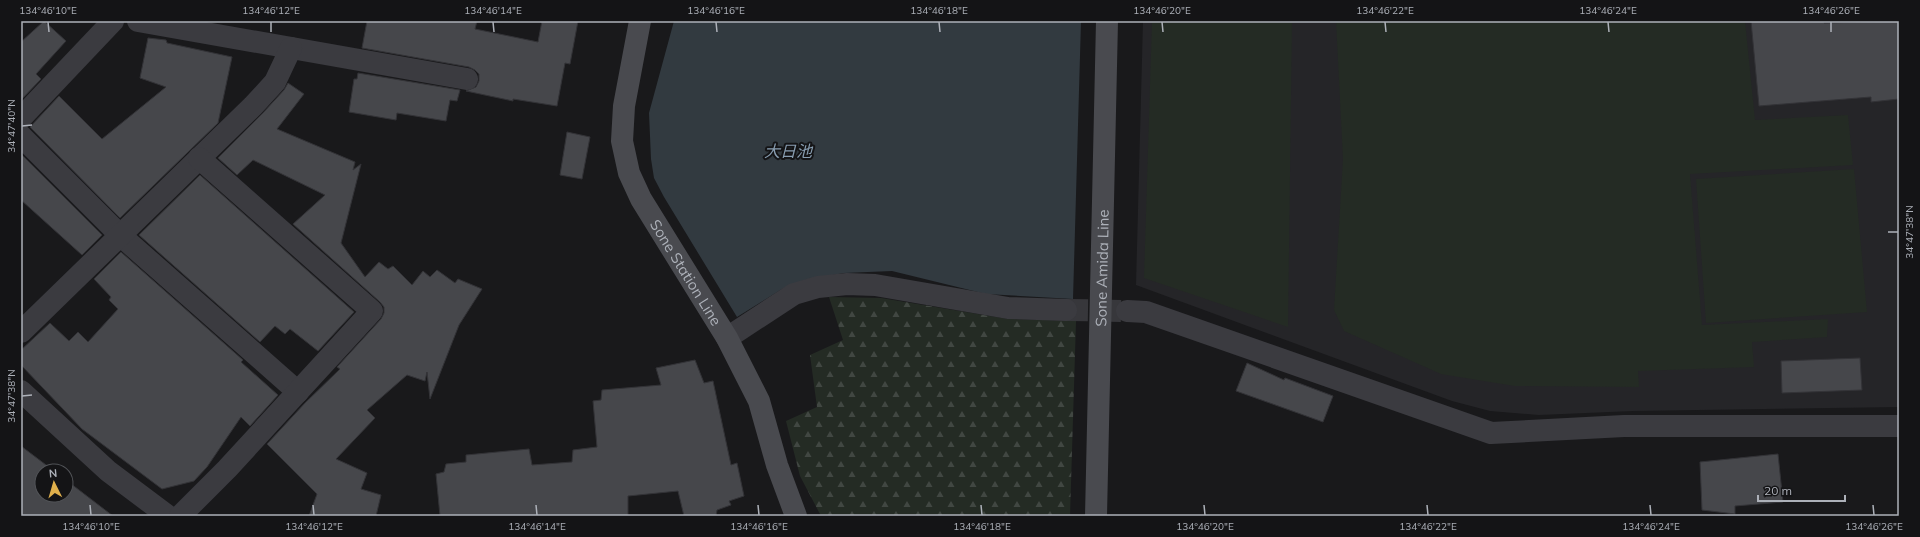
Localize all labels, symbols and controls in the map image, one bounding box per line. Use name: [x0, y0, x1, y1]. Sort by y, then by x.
text: 134°46'10"E: [19, 4, 77, 17]
text: 134°46'12"E: [242, 4, 300, 17]
text: 134°46'14"E: [464, 4, 522, 17]
text: 134°46'16"E: [687, 4, 745, 17]
text: 134°46'18"E: [910, 4, 968, 17]
text: 134°46'20"E: [1133, 4, 1191, 17]
text: 134°46'22"E: [1356, 4, 1414, 17]
text: 134°46'24"E: [1579, 4, 1637, 17]
text: 134°46'26"E: [1802, 4, 1860, 17]
text: 34°47'40"N: [5, 99, 18, 153]
water label: 大日池: [764, 141, 814, 161]
text: 34°47'38"N: [1903, 205, 1916, 259]
street label: Sone Amida Line: [1091, 209, 1112, 327]
street label: Sone Station Line: [646, 216, 726, 329]
text: 34°47'38"N: [5, 369, 18, 423]
north arrow: [34, 463, 74, 503]
text: N: [48, 466, 58, 480]
scale bar: [1758, 477, 1845, 503]
text: 20 m: [1764, 483, 1792, 498]
text: 134°46'10"E: [62, 520, 120, 533]
text: 134°46'12"E: [285, 520, 343, 533]
text: 134°46'14"E: [508, 520, 566, 533]
text: 134°46'16"E: [730, 520, 788, 533]
text: 134°46'18"E: [953, 520, 1011, 533]
text: 134°46'20"E: [1176, 520, 1234, 533]
text: 134°46'22"E: [1399, 520, 1457, 533]
text: 134°46'24"E: [1622, 520, 1680, 533]
text: 134°46'26"E: [1845, 520, 1903, 533]

